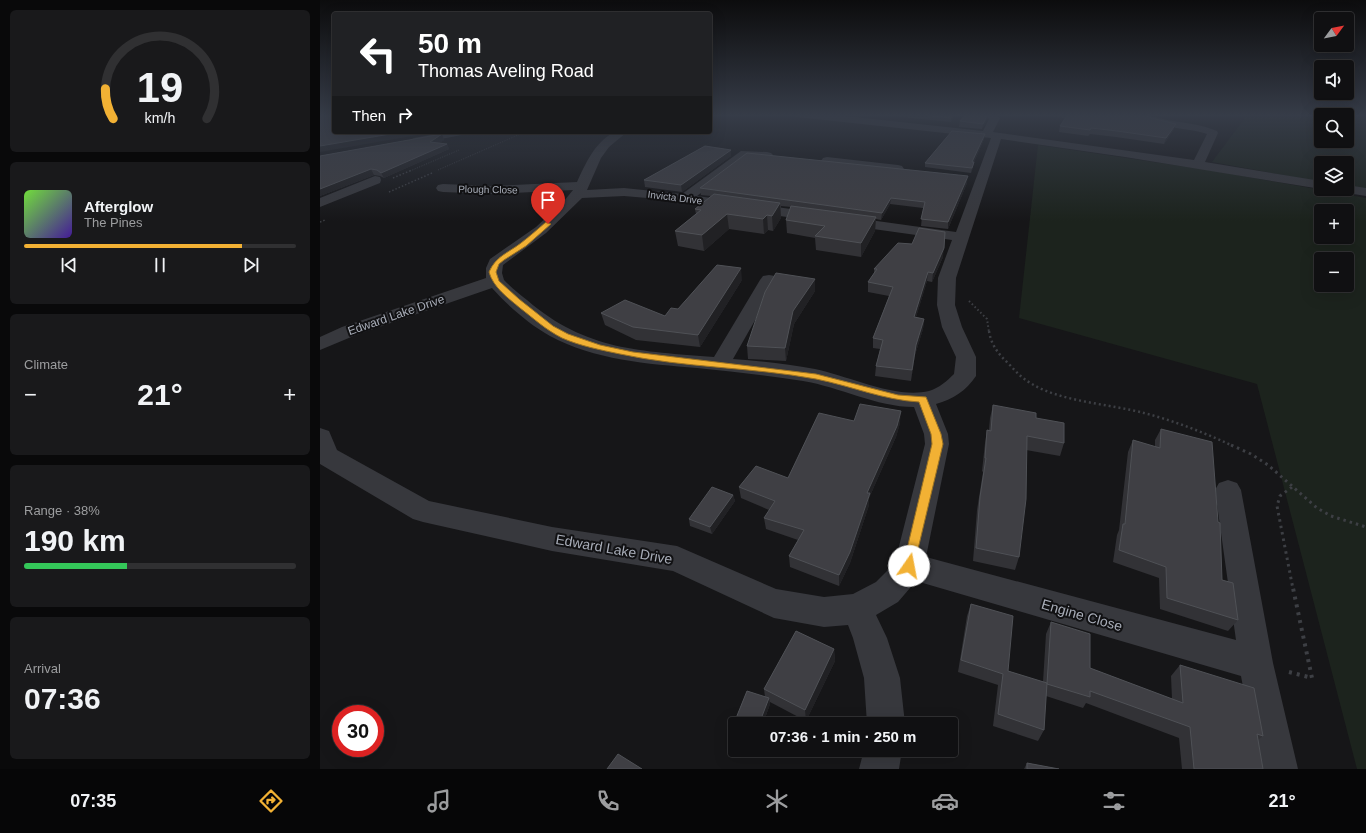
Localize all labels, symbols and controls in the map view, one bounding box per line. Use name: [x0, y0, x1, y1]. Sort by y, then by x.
north arrow: [1314, 12, 1354, 52]
map controls: [1314, 12, 1354, 292]
icon: left: [352, 28, 404, 80]
text: 50 m: [418, 28, 482, 59]
button: sound: [1314, 60, 1354, 100]
text: Thomas Aveling Road: [418, 61, 594, 81]
text: 19: [137, 64, 183, 111]
icon: right: [394, 104, 416, 126]
text: Then: [352, 107, 386, 124]
button: search: [1314, 108, 1354, 148]
text: km/h: [145, 109, 176, 125]
button: layers: [1314, 156, 1354, 196]
street label: Plough Close: [458, 183, 518, 196]
pin: [531, 183, 565, 224]
icon: arrive: [537, 189, 559, 211]
street label: Invicta Drive: [647, 189, 703, 206]
text: Afterglow: [84, 198, 153, 215]
button: +: [1314, 204, 1354, 244]
text: The Pines: [84, 215, 143, 230]
button: −: [1314, 252, 1354, 292]
icon: previous: [58, 254, 80, 276]
icon: pause: [149, 254, 171, 276]
icon: next: [240, 254, 262, 276]
street label: Edward Lake Drive: [346, 292, 447, 338]
text: Climate: [24, 357, 68, 372]
text: 21°: [137, 378, 183, 411]
text: −: [24, 382, 37, 407]
text: +: [283, 382, 296, 407]
text: Range · 38%: [24, 503, 100, 518]
text: 190 km: [24, 524, 126, 557]
street label: Edward Lake Drive: [554, 531, 674, 567]
position arrow: [888, 545, 930, 587]
street label: Engine Close: [1040, 596, 1124, 634]
text: Arrival: [24, 661, 61, 676]
text: 07:36: [24, 682, 101, 715]
speed limit sign: 30: [332, 705, 384, 757]
text: 07:36 · 1 min · 250 m: [770, 728, 916, 745]
icon: directions: [257, 787, 285, 815]
icon: music: [425, 787, 453, 815]
icon: phone: [594, 787, 622, 815]
icon: climate: [763, 787, 791, 815]
icon: car: [931, 787, 959, 815]
icon: filters: [1100, 787, 1128, 815]
text: 07:35: [70, 791, 116, 811]
text: 21°: [1268, 791, 1296, 811]

